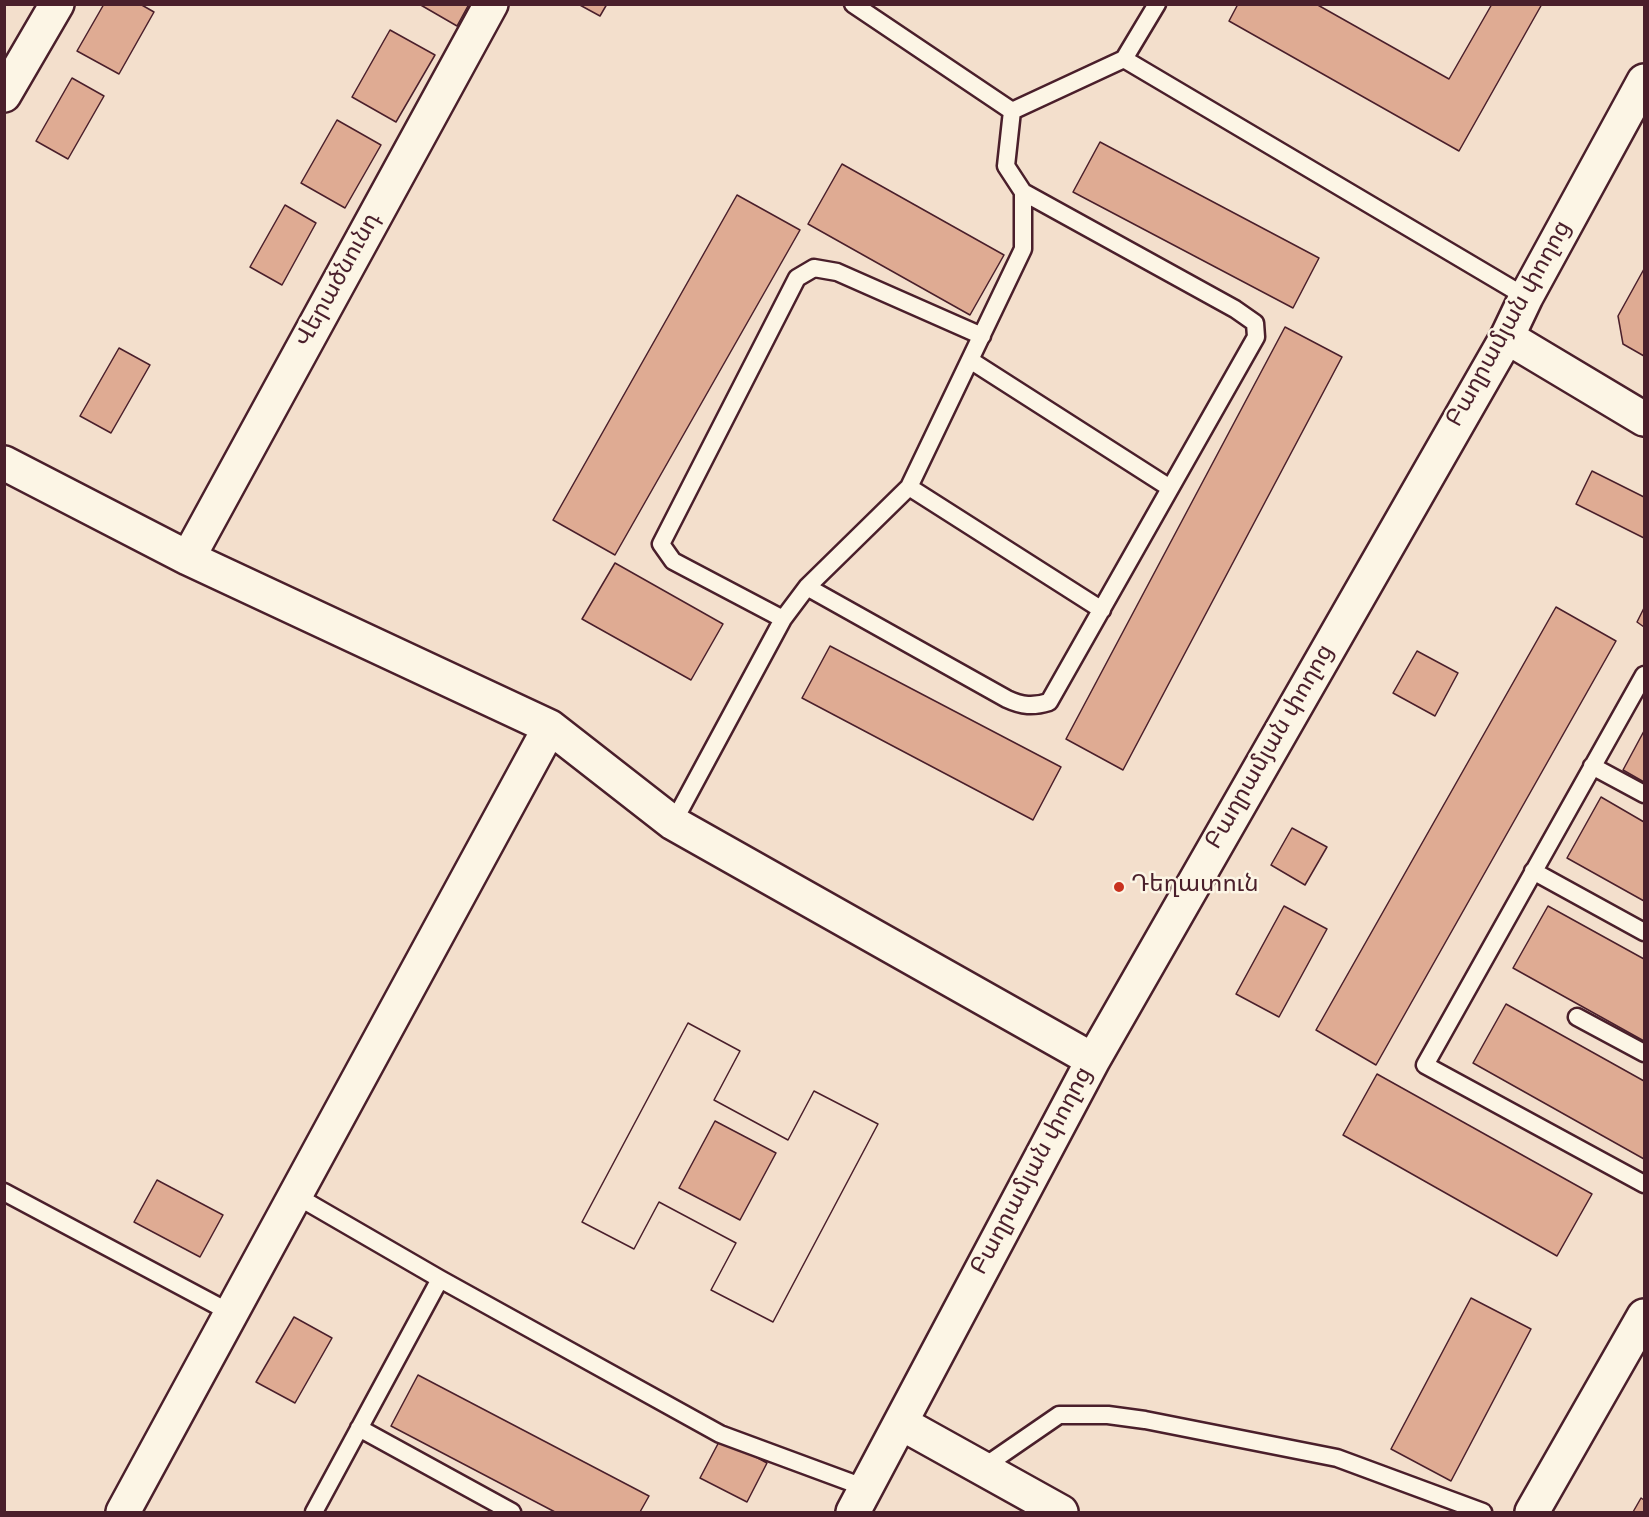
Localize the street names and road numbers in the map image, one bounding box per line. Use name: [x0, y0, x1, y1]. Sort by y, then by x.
street label: Վերածնունդ: [291, 209, 389, 353]
street label: Բաղրամյան փողոց: [1442, 217, 1580, 433]
street label: Բաղրամյան փողոց: [1202, 641, 1342, 855]
street label: Բաղրամյան փողոց: [967, 1063, 1101, 1281]

